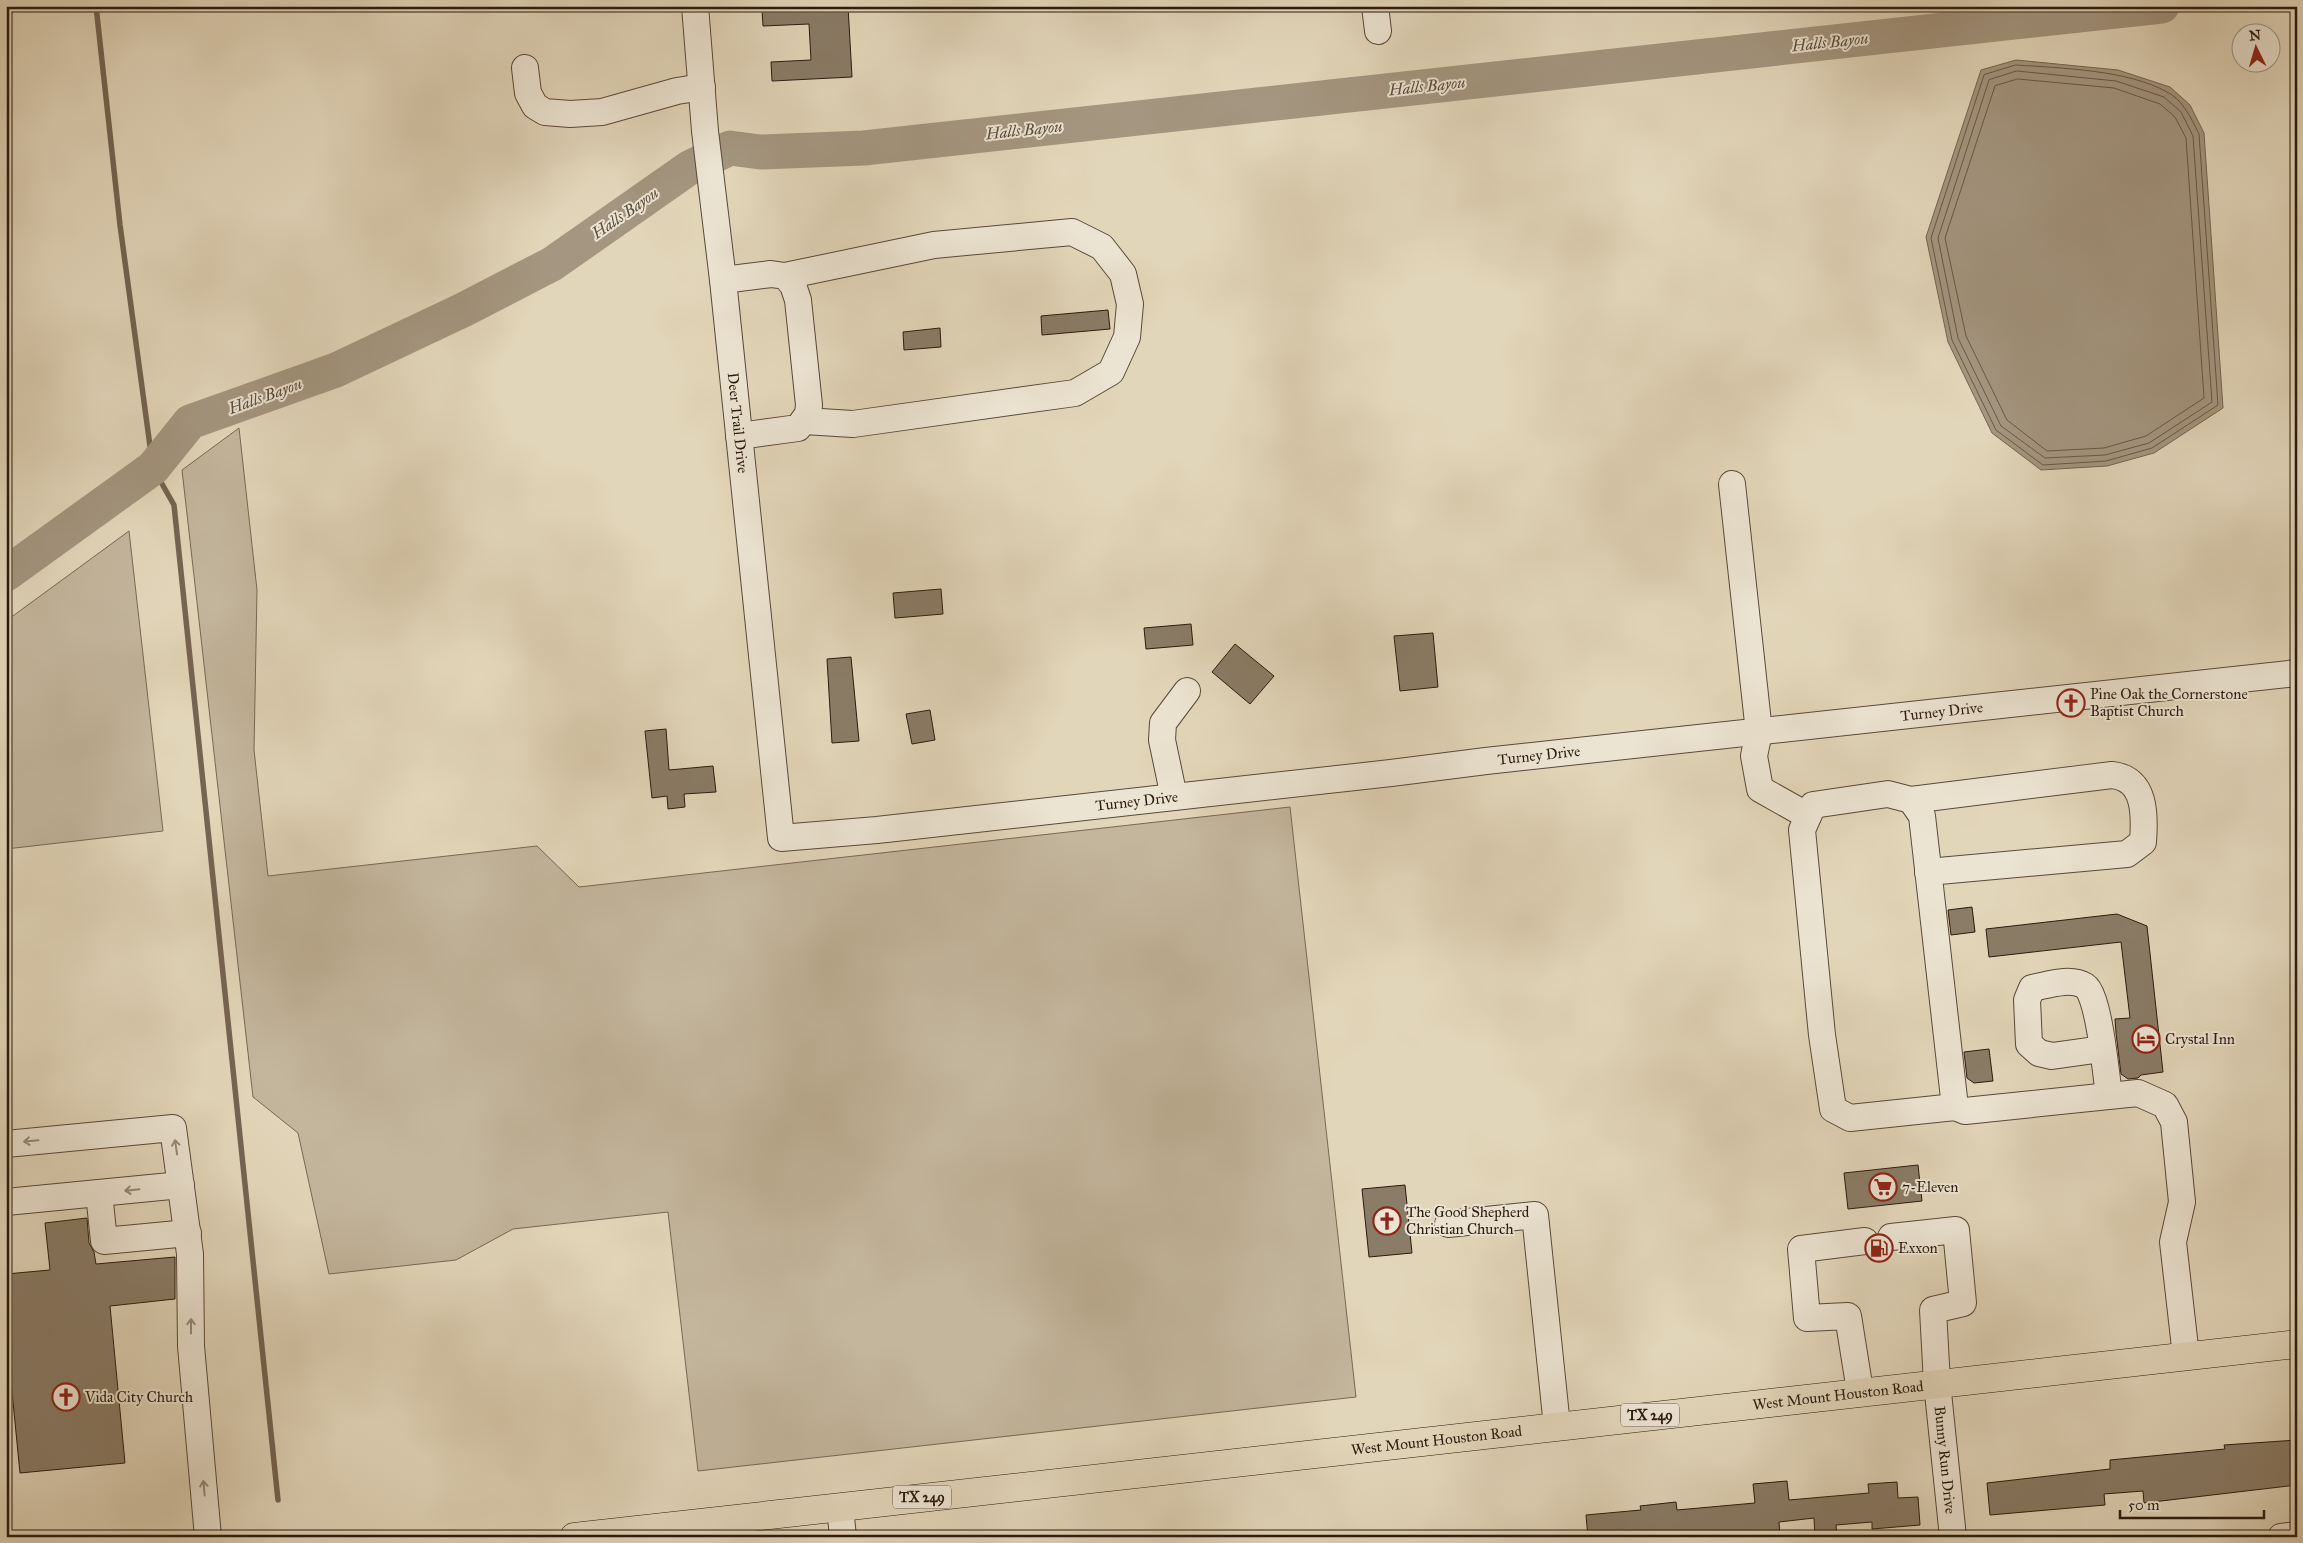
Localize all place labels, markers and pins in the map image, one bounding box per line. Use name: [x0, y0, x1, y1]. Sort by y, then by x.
place label: Pine Oak the Cornerstone Baptist Church: [2090, 685, 2248, 720]
church icon: Pine Oak the Cornerstone Baptist Church: [2056, 688, 2086, 718]
hotel icon: Crystal Inn: [2131, 1024, 2161, 1054]
place label: Crystal Inn: [2165, 1030, 2235, 1048]
supermarket icon: 7-Eleven: [1868, 1172, 1898, 1202]
place label: 7-Eleven: [1902, 1178, 1958, 1196]
place label: The Good Shepherd Christian Church: [1406, 1203, 1530, 1238]
church icon: The Good Shepherd Christian Church: [1372, 1206, 1402, 1236]
fuel station icon: Exxon: [1864, 1233, 1894, 1263]
place label: Exxon: [1898, 1239, 1938, 1257]
church icon: Vida City Church: [51, 1382, 81, 1412]
place label: Vida City Church: [84, 1388, 194, 1406]

